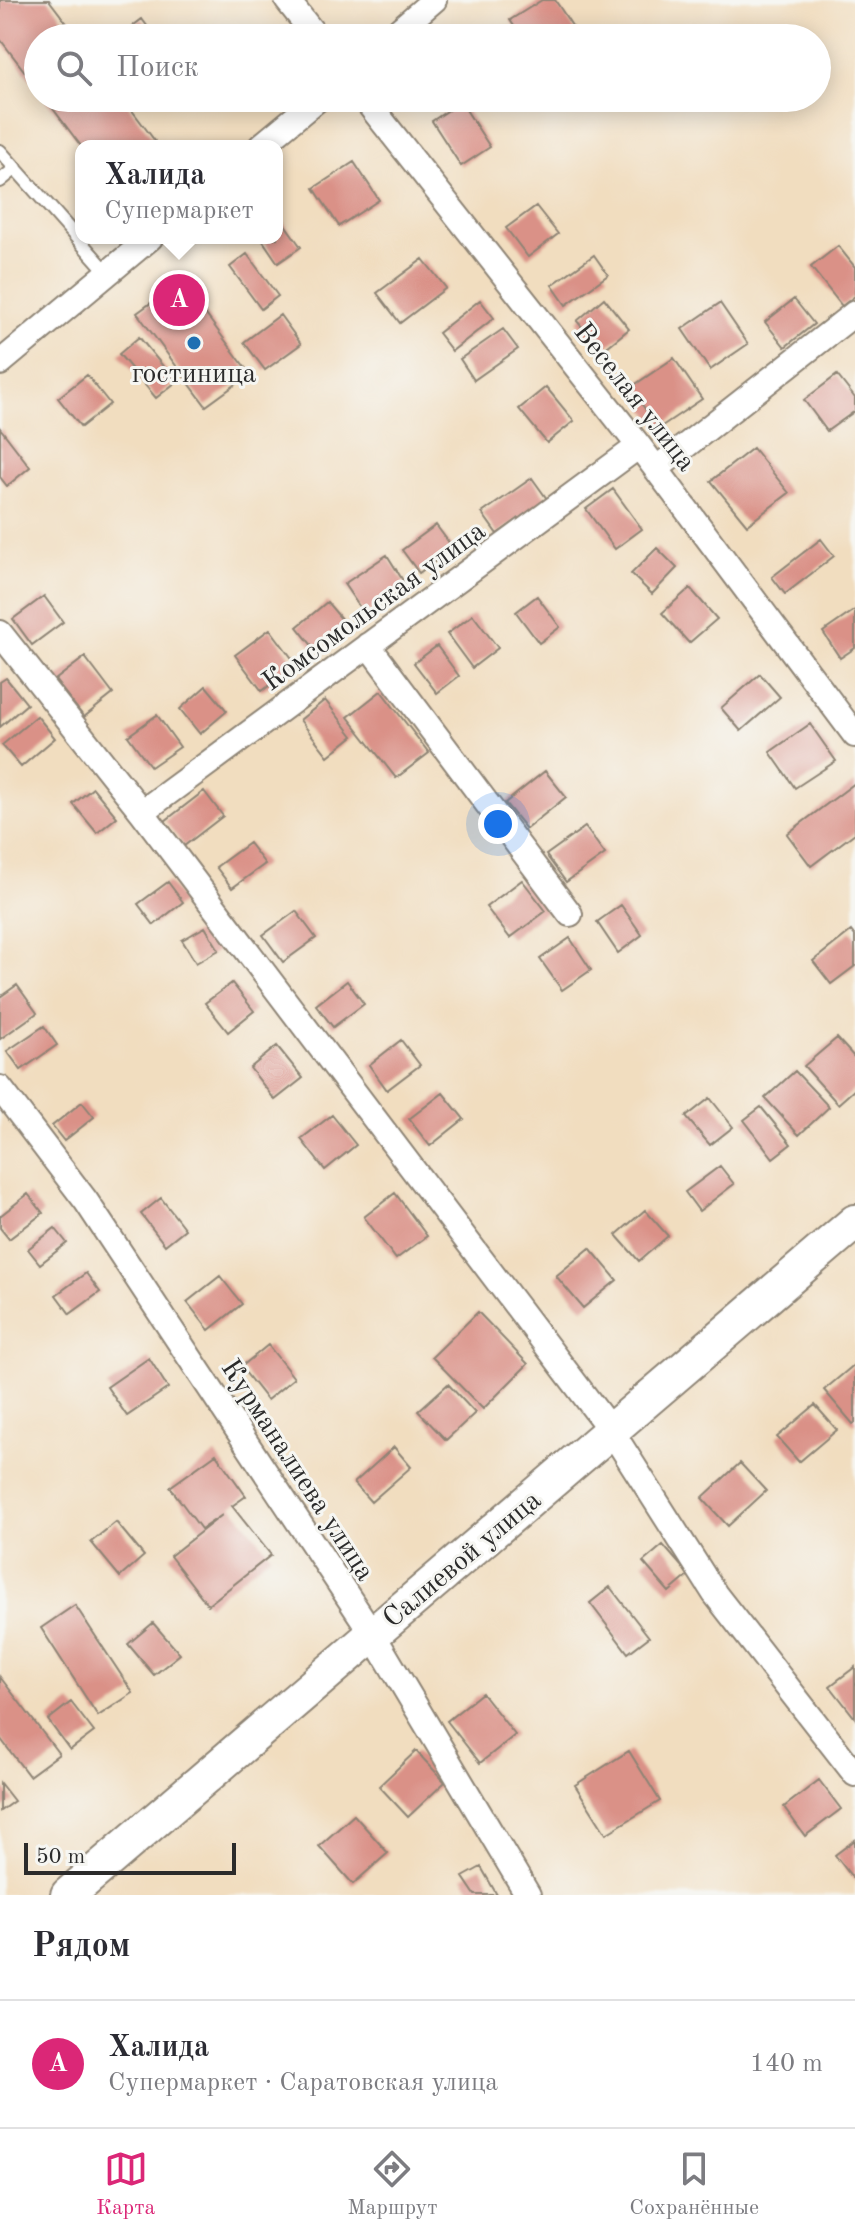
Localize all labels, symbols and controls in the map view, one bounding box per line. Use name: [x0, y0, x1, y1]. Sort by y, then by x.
search box: [24, 24, 831, 112]
icon: search: [52, 46, 96, 90]
text: Поиск: [116, 53, 199, 83]
popup: [75, 140, 283, 244]
text: Халида: [104, 161, 206, 191]
text: Супермаркет: [104, 198, 254, 224]
pin: A: [153, 270, 205, 330]
street label: Веселая улица: [567, 319, 700, 477]
marker: гостиница: [185, 334, 203, 352]
place label: гостиница: [132, 361, 257, 389]
street label: Комсомольская улица: [258, 517, 491, 697]
your location: [478, 804, 518, 844]
street label: Курманалиева улица: [215, 1355, 378, 1586]
street label: Салиевой улица: [379, 1486, 547, 1634]
scale bar: [24, 1839, 236, 1875]
text: 50 m: [36, 1846, 85, 1868]
text: Рядом: [32, 1930, 131, 1964]
text: Халида: [108, 2033, 209, 2063]
text: A: [48, 2051, 68, 2077]
text: 140 m: [750, 2051, 823, 2077]
text: Супермаркет · Саратовская улица: [108, 2070, 498, 2096]
tab: Карта: [96, 2147, 155, 2222]
tab: Маршрут: [347, 2147, 438, 2222]
tab: Сохранённые: [629, 2147, 759, 2222]

